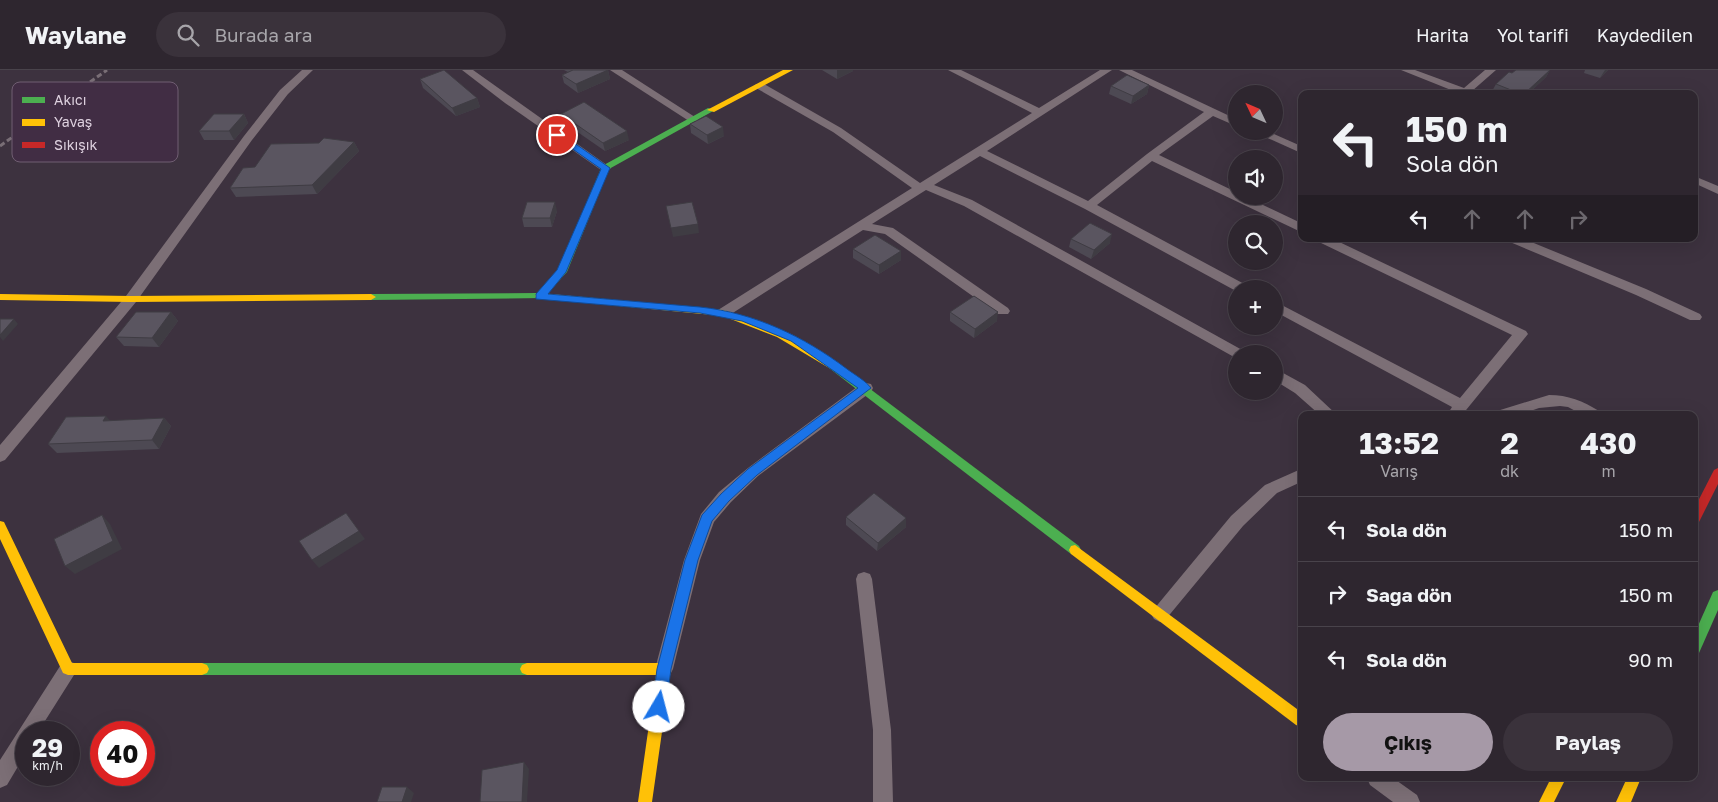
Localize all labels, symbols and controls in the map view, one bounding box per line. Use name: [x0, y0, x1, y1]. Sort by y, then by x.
search box: [156, 12, 506, 57]
text: Waylane: [25, 20, 126, 49]
icon: search: [174, 21, 202, 49]
text: Burada ara: [214, 23, 312, 46]
text: Harita: [1416, 24, 1469, 46]
text: Yol tarifi: [1497, 24, 1569, 46]
text: Kaydedilen: [1597, 24, 1693, 46]
legend: [12, 82, 178, 162]
north arrow: [1228, 85, 1282, 140]
map controls: [1228, 85, 1283, 400]
text: Akıcı: [54, 91, 86, 108]
text: 150 m: [1406, 108, 1508, 150]
icon: left: [1323, 110, 1388, 175]
text: Yavaş: [54, 113, 92, 130]
pin: [536, 114, 578, 156]
icon: arrive: [543, 121, 571, 149]
text: Sıkışık: [54, 136, 98, 153]
button: sound: [1228, 150, 1283, 205]
text: Sola dön: [1406, 150, 1499, 177]
icon: left: [1405, 205, 1433, 233]
icon: ahead: [1458, 205, 1486, 233]
icon: ahead: [1511, 205, 1539, 233]
icon: right: [1564, 205, 1592, 233]
button: search: [1228, 215, 1283, 270]
button: +: [1228, 280, 1283, 335]
button: −: [1228, 345, 1283, 400]
text: 13:52: [1359, 425, 1439, 461]
text: 2: [1501, 425, 1519, 461]
text: 430: [1580, 425, 1637, 461]
text: Varış: [1380, 461, 1418, 481]
text: dk: [1500, 461, 1519, 481]
text: m: [1601, 461, 1616, 481]
icon: left: [1323, 515, 1351, 543]
text: Sola dön: [1366, 518, 1447, 541]
text: 150 m: [1619, 518, 1673, 541]
icon: right: [1323, 580, 1351, 608]
text: Sağa dön: [1366, 583, 1452, 606]
text: 150 m: [1619, 583, 1673, 606]
icon: left: [1323, 645, 1351, 673]
text: Sola dön: [1366, 648, 1447, 671]
text: 90 m: [1628, 648, 1673, 671]
position arrow: [632, 680, 684, 732]
button: Çıkış: [1323, 713, 1493, 771]
button: Paylaş: [1503, 713, 1673, 771]
speed limit sign: 40: [90, 721, 155, 786]
text: 29: [32, 732, 63, 763]
text: km/h: [32, 758, 63, 773]

